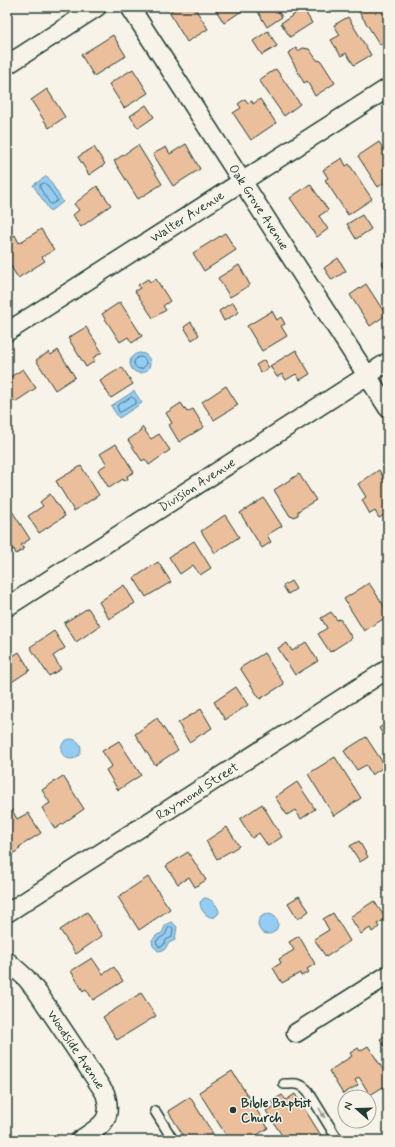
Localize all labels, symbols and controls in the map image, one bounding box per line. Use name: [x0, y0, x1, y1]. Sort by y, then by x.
street label: Oak Grove Avenue: [225, 161, 293, 254]
street label: Walter Avenue: [147, 187, 227, 247]
street label: Division Avenue: [156, 454, 239, 516]
street label: Raymond Street: [153, 758, 242, 824]
street label: Woodside Avenue: [43, 1007, 109, 1093]
north arrow: [337, 1089, 377, 1129]
place label: Bible Baptist Church: [241, 1095, 312, 1127]
text: N: [341, 1100, 356, 1112]
marker: Bible Baptist Church: [228, 1105, 238, 1115]
one-way arrow: [318, 1107, 325, 1119]

